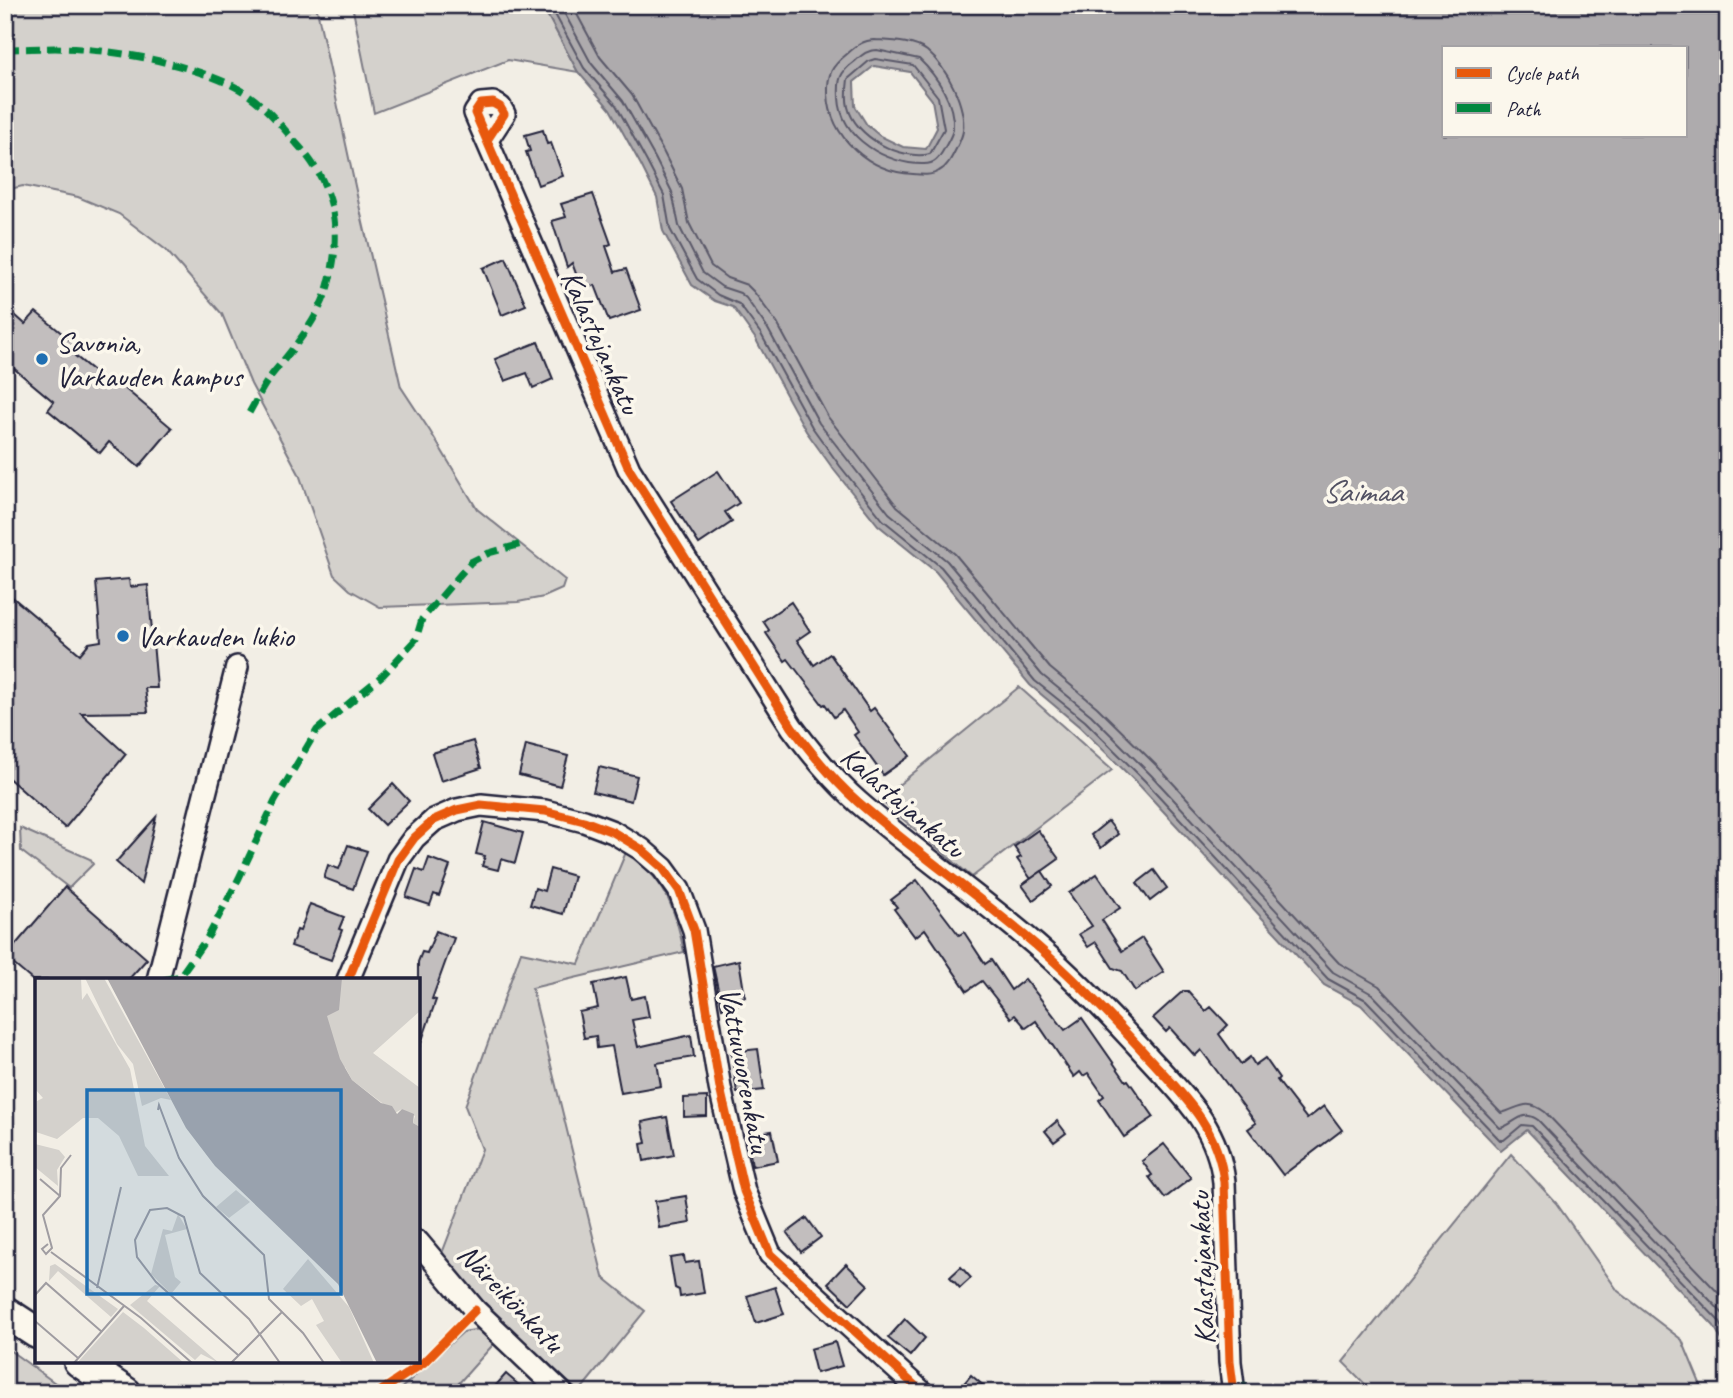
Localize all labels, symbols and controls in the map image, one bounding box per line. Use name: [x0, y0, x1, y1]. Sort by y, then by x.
legend: [1442, 46, 1688, 136]
text: Cycle path: [1506, 60, 1579, 86]
text: Path: [1506, 96, 1542, 122]
street label: Kalastajankatu: [552, 264, 650, 421]
place label: Savonia, Varkauden kampus: [56, 323, 245, 395]
marker: Savonia, Varkauden kampus: [34, 351, 50, 367]
water label: Saimaa: [1322, 471, 1405, 512]
place label: Varkauden lukio: [137, 617, 295, 655]
marker: Varkauden lukio: [115, 628, 131, 644]
street label: Kalastajankatu: [833, 737, 975, 868]
inset map: [35, 978, 420, 1363]
street label: Vattuvuorenkatu: [710, 984, 780, 1158]
street label: Kalastajankatu: [1180, 1189, 1224, 1345]
street label: Näreikönkatu: [450, 1235, 574, 1362]

